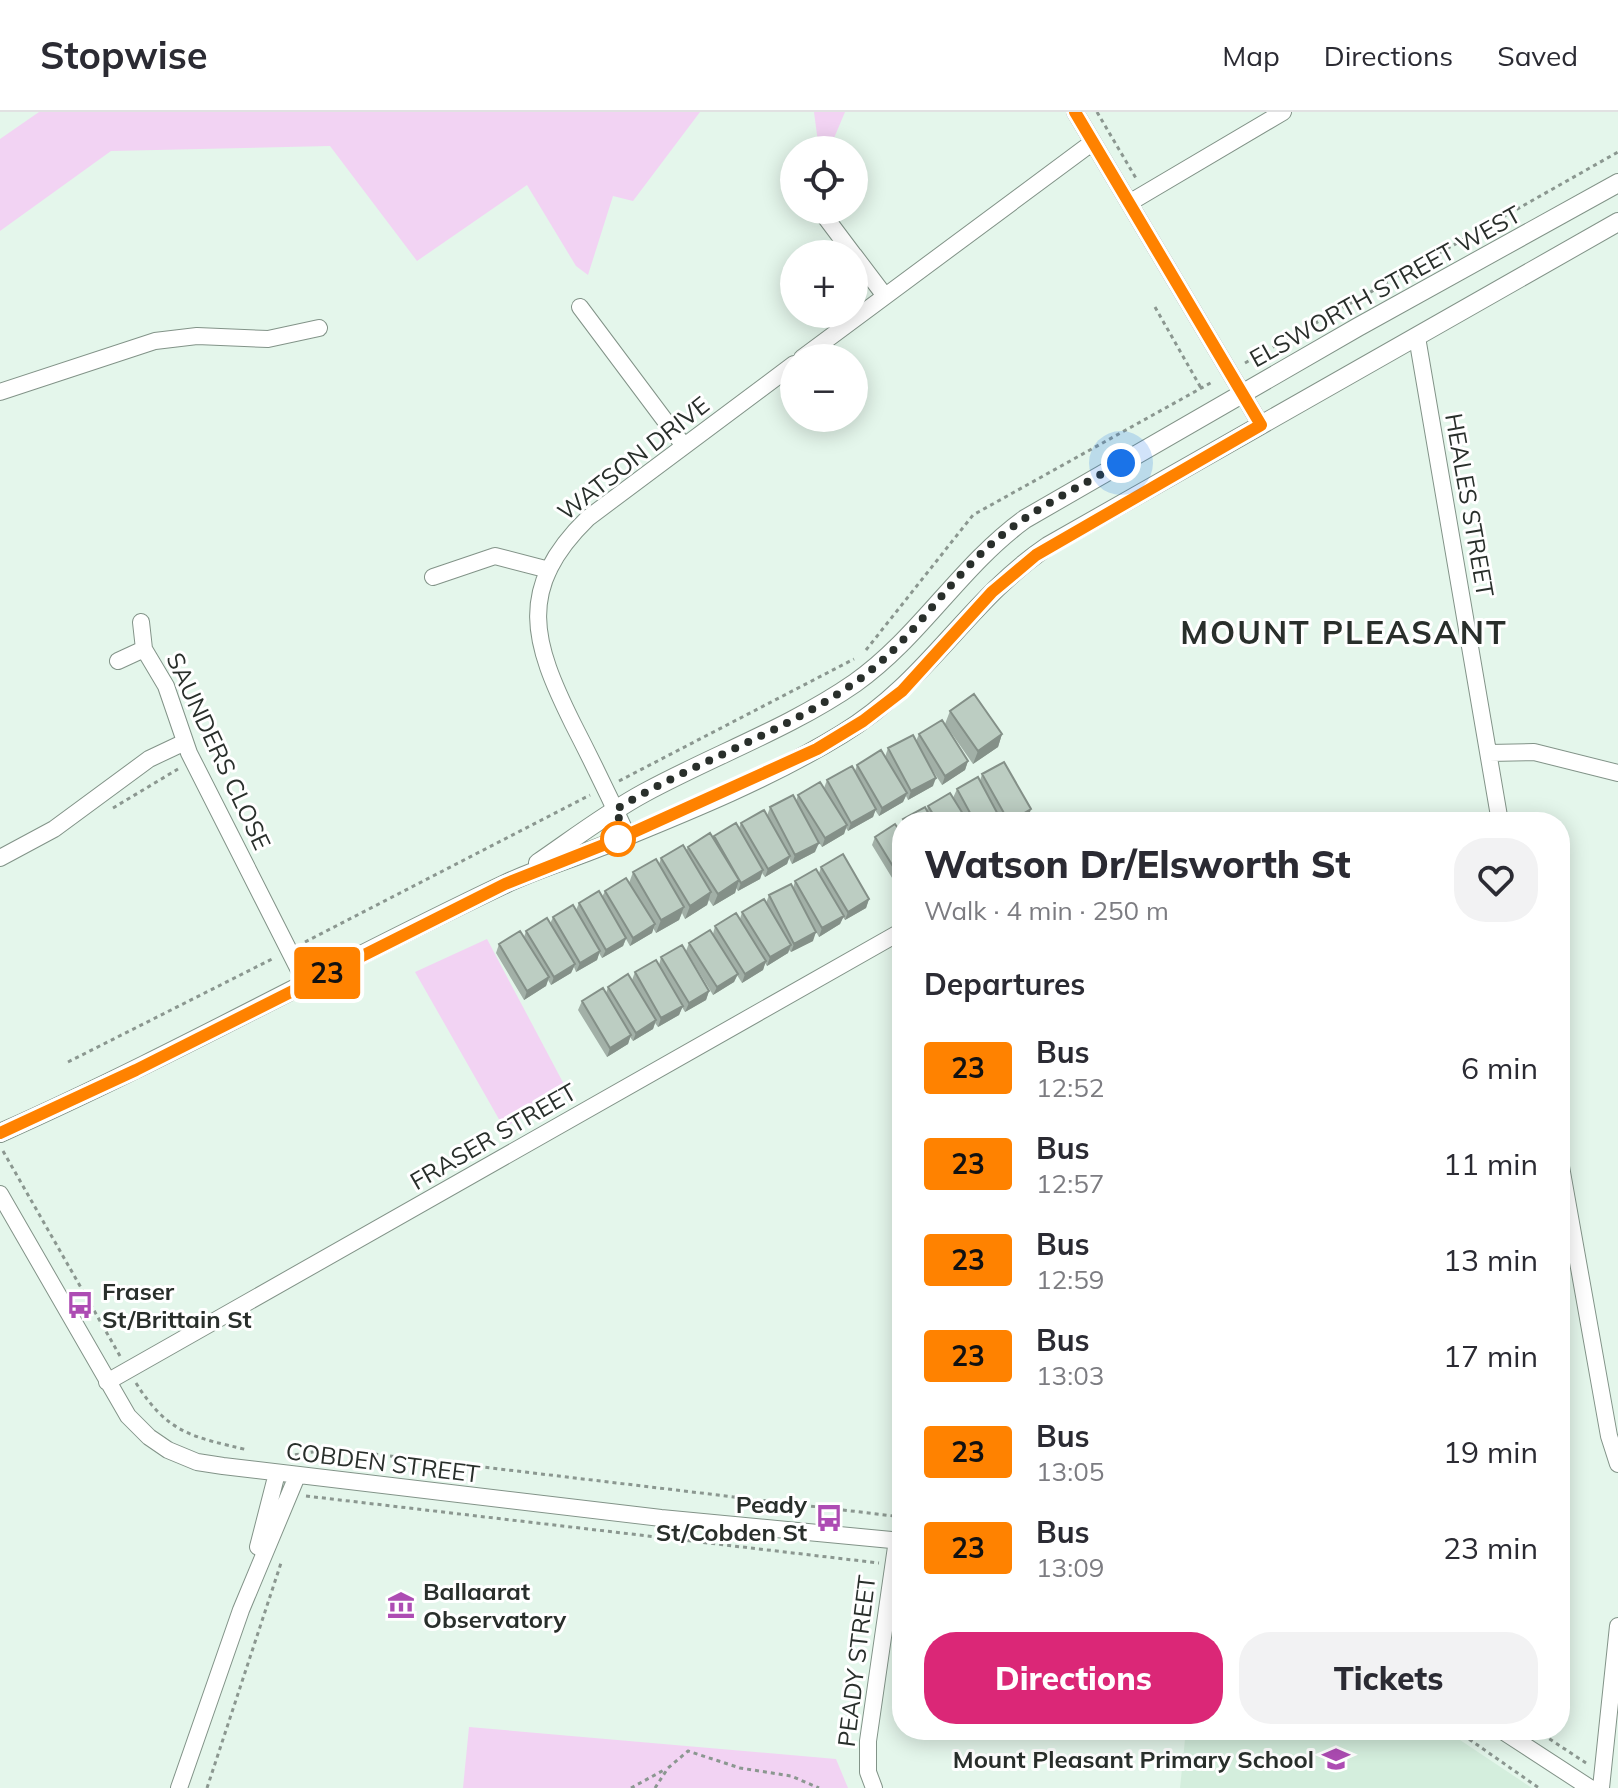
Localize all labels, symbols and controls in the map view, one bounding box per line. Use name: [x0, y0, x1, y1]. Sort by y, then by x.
text: Stopwise: [40, 31, 208, 79]
text: Map: [1222, 38, 1280, 73]
text: Directions: [1324, 38, 1453, 73]
text: Saved: [1497, 38, 1578, 73]
map controls: [780, 136, 868, 432]
button: locate: [780, 136, 868, 224]
street label: ELSWORTH STREET WEST: [1244, 199, 1526, 373]
button: +: [780, 240, 868, 328]
button: −: [780, 344, 868, 432]
street label: WATSON DRIVE: [551, 389, 715, 527]
street label: HEALES STREET: [1439, 411, 1501, 600]
your location: [1101, 443, 1141, 483]
district label: MOUNT PLEASANT: [1180, 612, 1508, 652]
street label: SAUNDERS CLOSE: [160, 648, 278, 854]
unlabelled marker: [601, 822, 635, 856]
button: heart: [1454, 838, 1538, 922]
text: Watson Dr/Elsworth St: [924, 840, 1351, 888]
text: Walk · 4 min · 250 m: [924, 894, 1169, 927]
line badge: 23: [291, 947, 363, 999]
text: 23: [310, 955, 344, 990]
text: Departures: [924, 965, 1085, 1003]
text: Bus: [1036, 1033, 1090, 1071]
text: 6 min: [1461, 1049, 1538, 1087]
text: 23: [951, 1050, 985, 1085]
text: 12:52: [1036, 1071, 1104, 1104]
street label: FRASER STREET: [404, 1076, 582, 1196]
text: Bus: [1036, 1129, 1090, 1167]
text: 11 min: [1443, 1145, 1538, 1183]
text: 23: [951, 1146, 985, 1181]
text: 12:57: [1036, 1167, 1104, 1200]
text: Bus: [1036, 1225, 1090, 1263]
text: 13 min: [1443, 1241, 1538, 1279]
text: 23: [951, 1242, 985, 1277]
text: 12:59: [1036, 1263, 1104, 1296]
place label: Fraser St/Brittain St: [102, 1276, 252, 1334]
bus stop icon: Fraser St/Brittain St: [65, 1290, 95, 1320]
text: Bus: [1036, 1321, 1090, 1359]
text: 17 min: [1443, 1337, 1538, 1375]
text: 23: [951, 1338, 985, 1373]
text: 13:03: [1036, 1359, 1104, 1392]
text: Bus: [1036, 1417, 1090, 1455]
text: 19 min: [1443, 1433, 1538, 1471]
text: 23: [951, 1434, 985, 1469]
street label: COBDEN STREET: [284, 1435, 482, 1489]
text: 13:05: [1036, 1455, 1104, 1488]
place label: Peady St/Cobden St: [656, 1489, 808, 1547]
bus stop icon: Peady St/Cobden St: [814, 1503, 844, 1533]
text: Bus: [1036, 1513, 1090, 1551]
text: 23 min: [1443, 1529, 1538, 1567]
text: 23: [951, 1530, 985, 1565]
text: 13:09: [1036, 1551, 1104, 1584]
street label: PEADY STREET: [831, 1573, 881, 1749]
place label: Ballaarat Observatory: [423, 1576, 567, 1634]
museum icon: Ballaarat Observatory: [386, 1590, 416, 1620]
button: Directions: [924, 1632, 1223, 1724]
button: Tickets: [1239, 1632, 1538, 1724]
place label: Mount Pleasant Primary School: [953, 1744, 1314, 1774]
school or university icon: Mount Pleasant Primary School: [1321, 1744, 1351, 1774]

